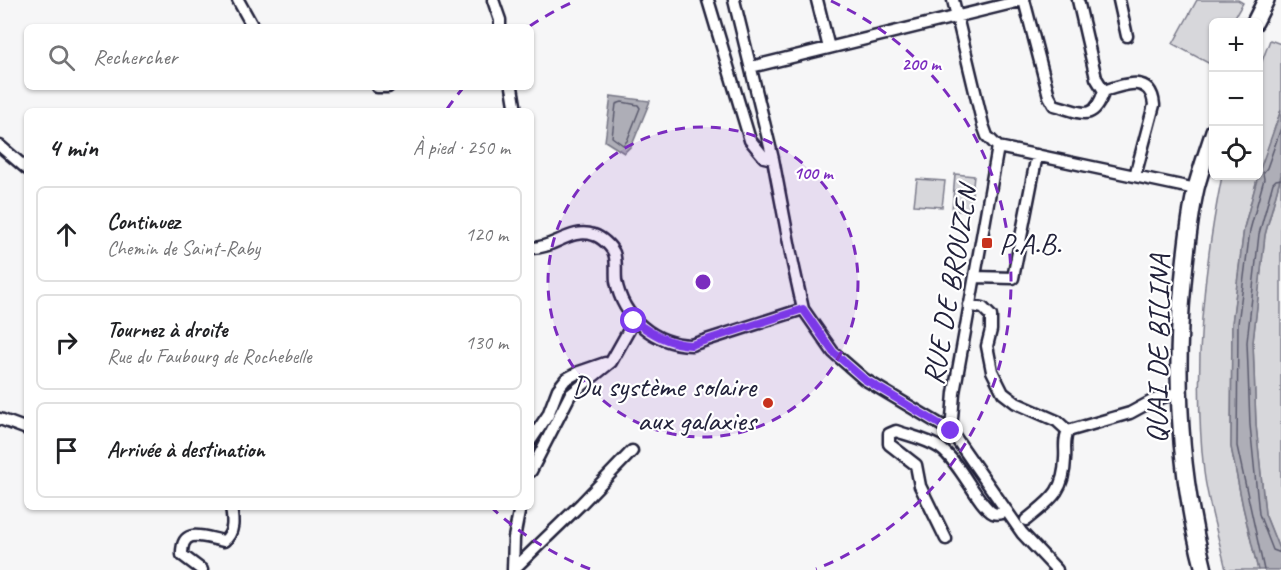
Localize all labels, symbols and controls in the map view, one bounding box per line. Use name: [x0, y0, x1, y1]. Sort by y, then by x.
map controls: [1209, 18, 1263, 180]
button: +: [1209, 18, 1263, 72]
search box: [24, 24, 534, 90]
icon: search: [45, 41, 78, 74]
text: Rechercher: [93, 43, 177, 71]
text: 200 m: [902, 53, 942, 75]
button: −: [1209, 72, 1263, 126]
button: locate: [1209, 126, 1263, 180]
text: 4 min: [48, 131, 98, 164]
text: À pied · 250 m: [413, 135, 510, 160]
text: 100 m: [794, 162, 834, 184]
street label: RUE DE BROUZEN: [914, 178, 987, 388]
text: Continuez: [107, 208, 180, 236]
icon: ahead: [50, 218, 83, 251]
text: 120 m: [465, 222, 508, 247]
place label: P.A.B.: [999, 224, 1061, 262]
text: Chemin de Saint-Raby: [107, 236, 260, 261]
marker: P.A.B.: [980, 236, 994, 250]
street label: QUAI DE BILINA: [1137, 253, 1179, 444]
centre of rings: [693, 272, 713, 292]
route start: [620, 307, 646, 333]
text: Tournez à droite: [107, 316, 227, 344]
icon: right: [50, 326, 83, 359]
text: 130 m: [465, 330, 508, 355]
text: Rue du Faubourg de Rochebelle: [107, 344, 311, 369]
place label: Du système solaire aux galaxies: [572, 367, 759, 439]
marker: Du système solaire aux galaxies: [761, 396, 775, 410]
route end: [937, 417, 963, 443]
icon: arrive: [50, 434, 83, 467]
text: Arrivée à destination: [107, 436, 265, 464]

